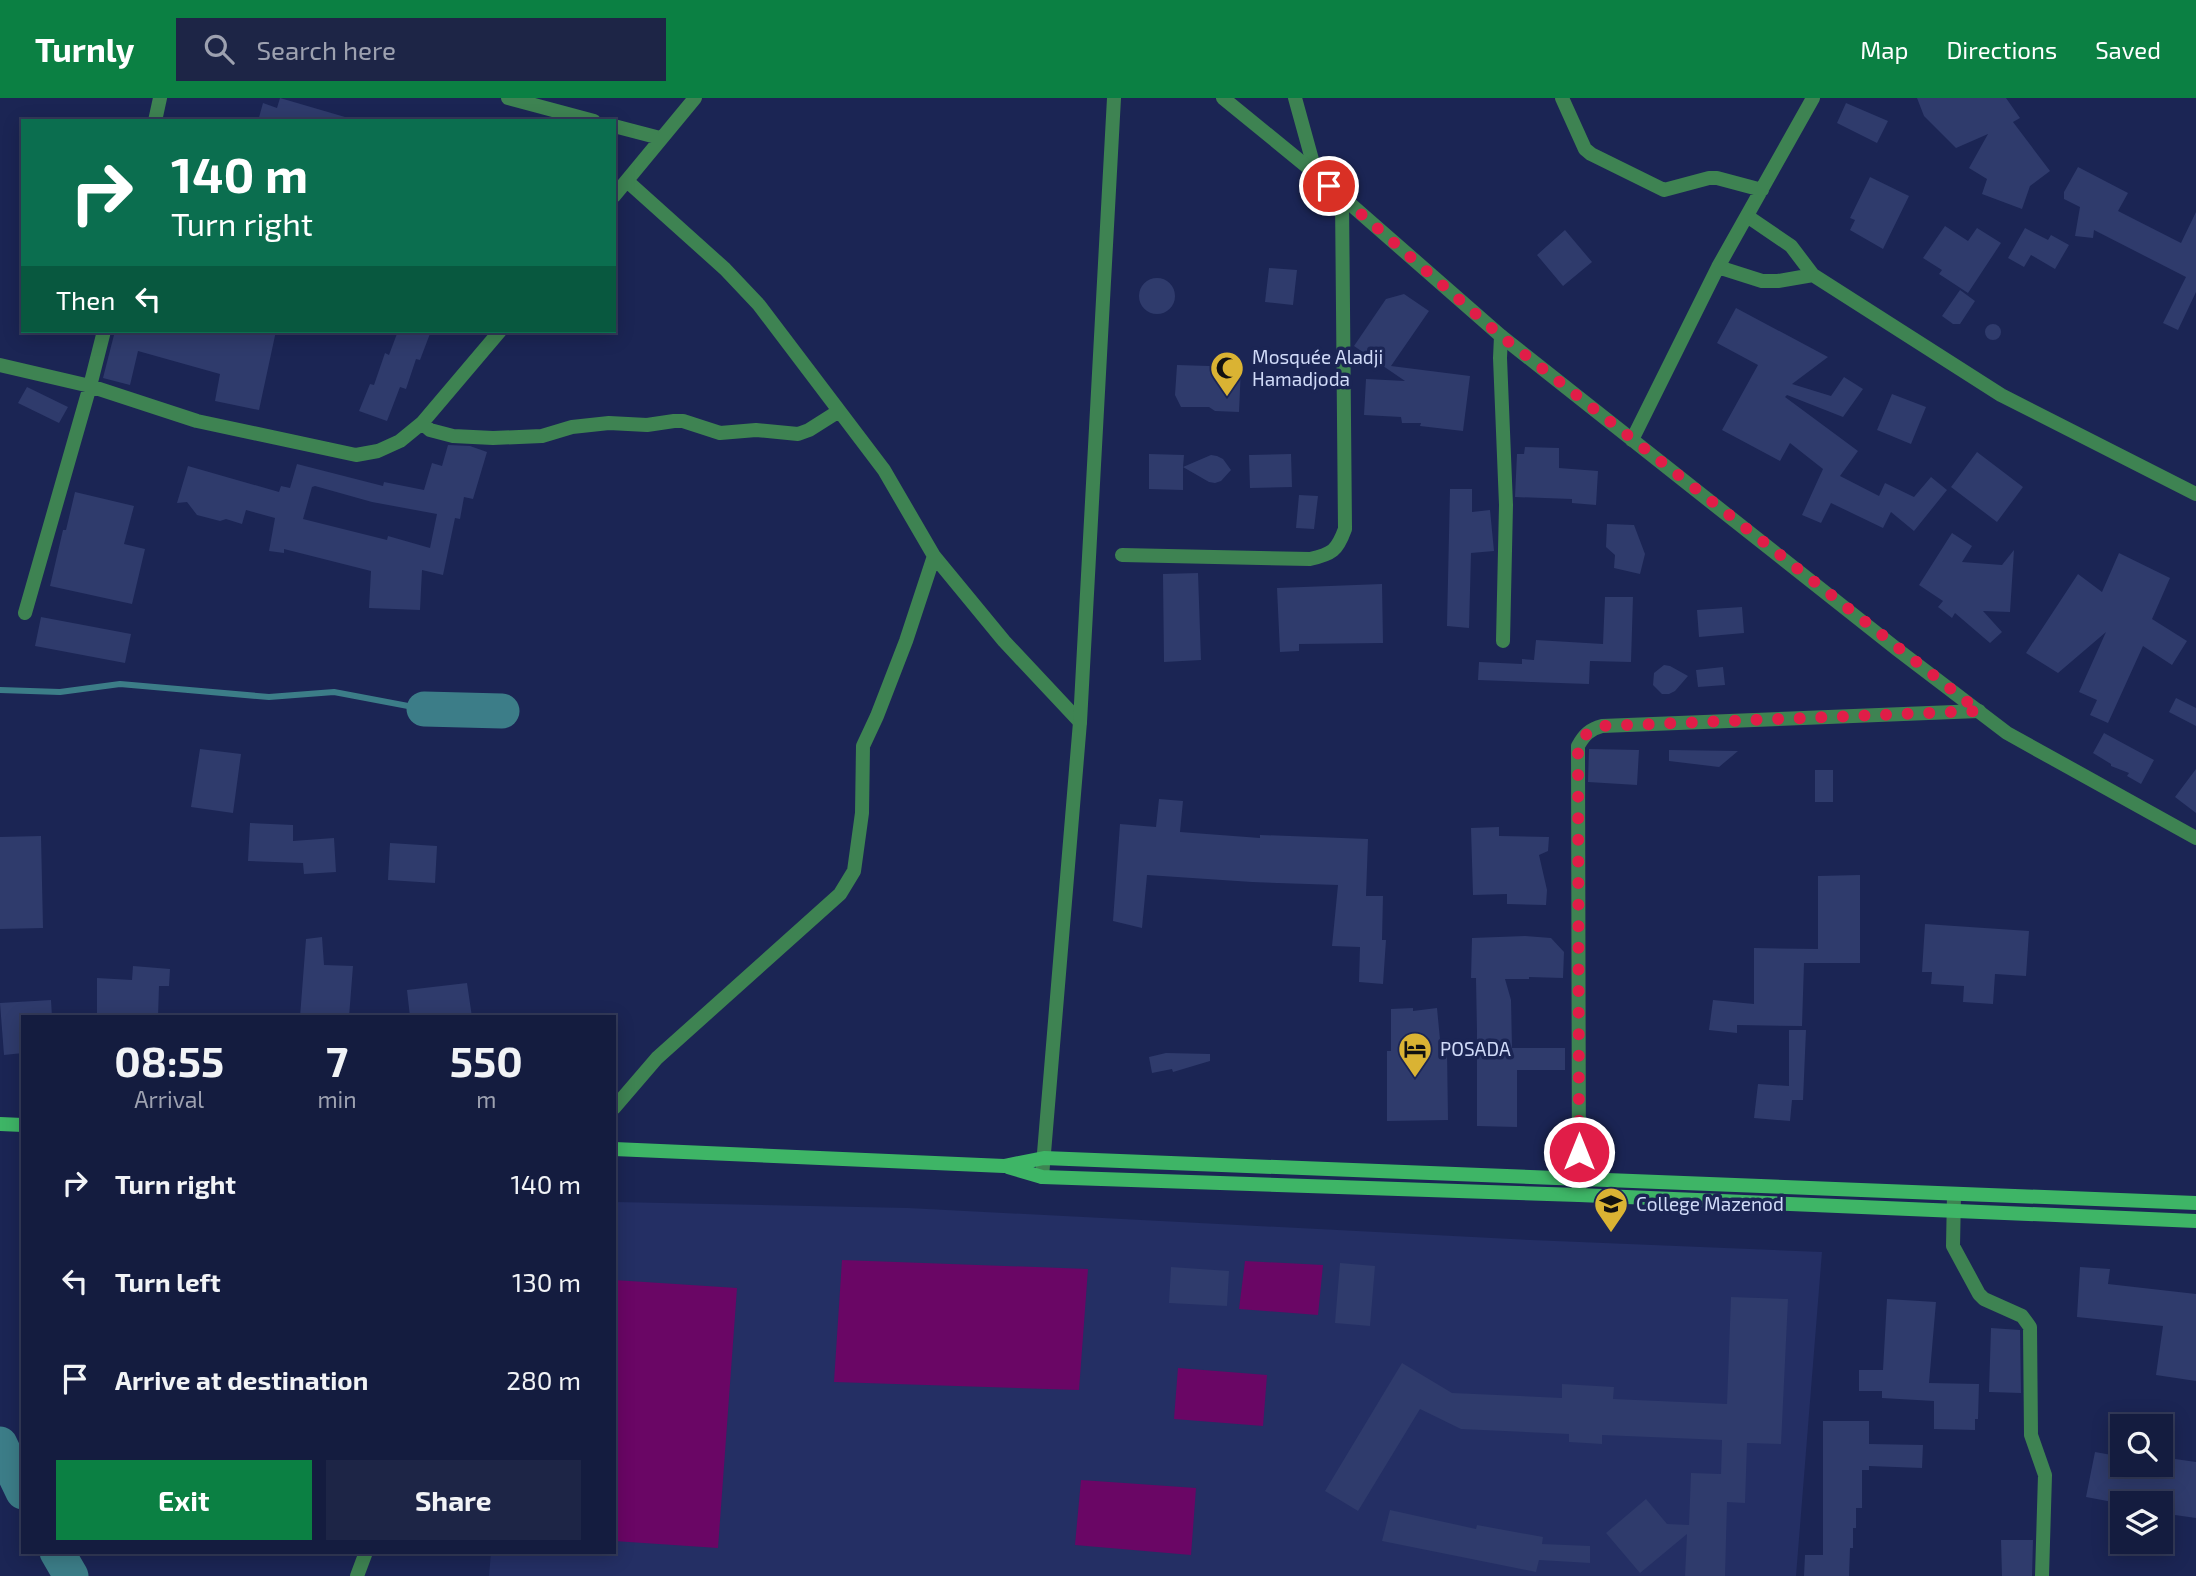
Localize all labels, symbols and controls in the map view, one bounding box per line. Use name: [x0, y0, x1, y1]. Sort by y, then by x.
search box: [176, 18, 666, 81]
text: Turnly: [35, 29, 134, 69]
icon: search: [200, 30, 238, 68]
text: Search here: [256, 34, 396, 65]
text: Map: [1860, 35, 1908, 64]
text: Directions: [1946, 35, 2057, 64]
text: Saved: [2095, 35, 2161, 64]
text: 140 m: [171, 144, 308, 203]
icon: right: [56, 147, 147, 238]
pin: [1299, 156, 1359, 216]
icon: arrive: [1310, 167, 1348, 205]
text: Turn right: [171, 204, 313, 242]
icon: left: [129, 280, 167, 318]
text: Then: [56, 284, 115, 315]
place label: Mosquée Aladji Hamadjoda: [1252, 345, 1383, 390]
mosque icon: Mosquée Aladji Hamadjoda: [1208, 349, 1246, 398]
hotel icon: POSADA: [1396, 1030, 1434, 1079]
text: 08:55: [114, 1035, 224, 1085]
text: 7: [326, 1035, 348, 1085]
text: 550: [450, 1035, 523, 1085]
place label: POSADA: [1440, 1037, 1511, 1060]
text: Arrival: [134, 1085, 204, 1113]
text: min: [317, 1085, 357, 1113]
text: m: [476, 1085, 496, 1113]
position arrow: [1542, 1115, 1616, 1189]
icon: right: [56, 1164, 94, 1202]
text: Turn right: [115, 1168, 236, 1199]
text: 140 m: [510, 1168, 581, 1199]
school or university icon: College Mazenod: [1592, 1185, 1630, 1234]
place label: College Mazenod: [1636, 1192, 1784, 1215]
icon: left: [56, 1262, 94, 1300]
text: Turn left: [115, 1266, 221, 1297]
text: 130 m: [512, 1266, 581, 1297]
icon: arrive: [56, 1360, 94, 1398]
text: Arrive at destination: [115, 1364, 368, 1395]
text: 280 m: [506, 1364, 581, 1395]
map controls: [2110, 1414, 2173, 1554]
button: search: [2110, 1414, 2173, 1477]
button: Exit: [56, 1460, 312, 1540]
button: Share: [326, 1460, 581, 1540]
button: layers: [2110, 1491, 2173, 1554]

